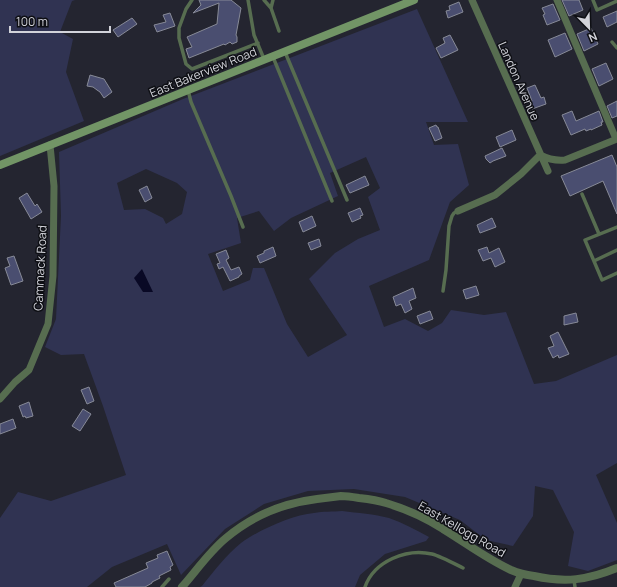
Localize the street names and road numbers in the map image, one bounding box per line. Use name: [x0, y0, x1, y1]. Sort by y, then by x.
street label: Landon Avenue: [494, 39, 544, 123]
street label: East Bakerview Road: [147, 43, 259, 101]
street label: Cammack Road: [29, 225, 51, 311]
street label: East Kellogg Road: [415, 497, 509, 561]

